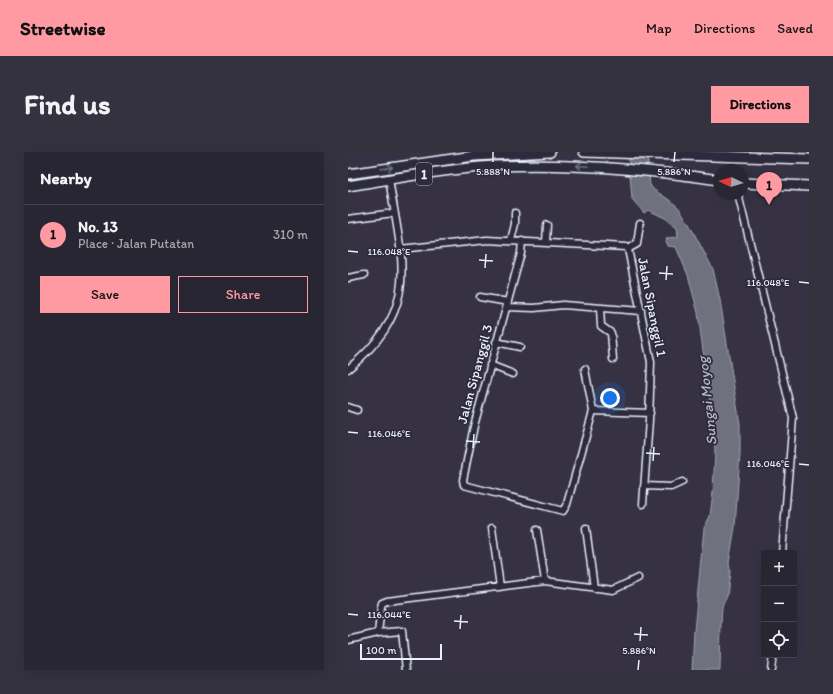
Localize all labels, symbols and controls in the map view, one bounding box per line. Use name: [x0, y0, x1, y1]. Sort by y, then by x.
text: Streetwise: [20, 17, 106, 40]
text: Map: [646, 20, 672, 37]
text: Directions: [694, 20, 755, 37]
text: Saved: [777, 20, 813, 37]
button: Directions: [711, 86, 809, 123]
text: Find us: [24, 87, 111, 121]
road number: 1: [416, 163, 432, 185]
one-way arrow: [576, 163, 589, 170]
one-way arrow: [380, 164, 393, 172]
north arrow: [713, 164, 749, 200]
text: 5.888°N: [476, 165, 510, 178]
text: 5.886°N: [657, 165, 691, 178]
text: Nearby: [40, 168, 92, 188]
pin: 1: [756, 172, 782, 205]
text: No. 13: [78, 218, 118, 236]
text: 1: [50, 227, 56, 242]
text: 310 m: [273, 227, 308, 242]
text: Place · Jalan Putatan: [78, 236, 194, 251]
text: 116.048°E: [367, 245, 411, 258]
street label: Jalan Sipanggil 1: [634, 256, 670, 359]
button: Save: [40, 276, 170, 313]
button: Share: [178, 276, 308, 313]
text: 116.048°E: [746, 276, 790, 289]
street label: Jalan Sipanggil 3: [454, 322, 496, 425]
water label: Sungai Moyog: [693, 353, 721, 446]
your location: [600, 388, 620, 408]
text: 116.046°E: [368, 427, 411, 440]
text: 116.046°E: [747, 457, 790, 470]
map controls: [761, 550, 797, 658]
button: +: [761, 550, 797, 586]
button: −: [761, 586, 797, 622]
text: 116.044°E: [367, 608, 411, 621]
button: locate: [761, 622, 797, 658]
scale bar: [360, 642, 442, 661]
text: 100 m: [366, 644, 396, 657]
text: 5.886°N: [622, 644, 656, 657]

